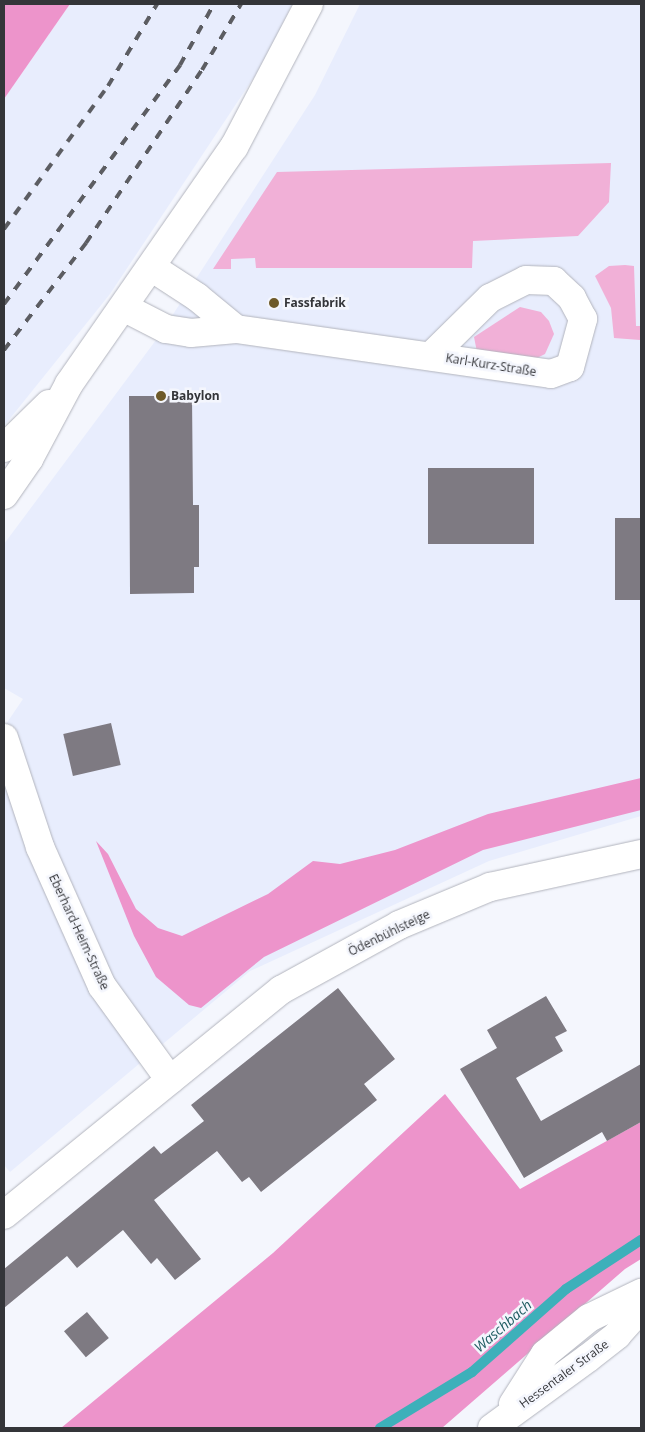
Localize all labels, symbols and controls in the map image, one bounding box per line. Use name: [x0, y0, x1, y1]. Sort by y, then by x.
place label: Fassfabrik: [284, 296, 346, 310]
marker: Fassfabrik: [268, 297, 280, 309]
street label: Karl-Kurz-Straße: [445, 351, 537, 379]
place label: Babylon: [171, 389, 220, 403]
marker: Babylon: [155, 390, 167, 402]
street label: Eberhard-Heim-Straße: [46, 872, 112, 992]
street label: Ödenbühlsteige: [346, 907, 432, 959]
water label: Waschbach: [471, 1296, 535, 1356]
street label: Hessentaler Straße: [517, 1337, 611, 1411]

